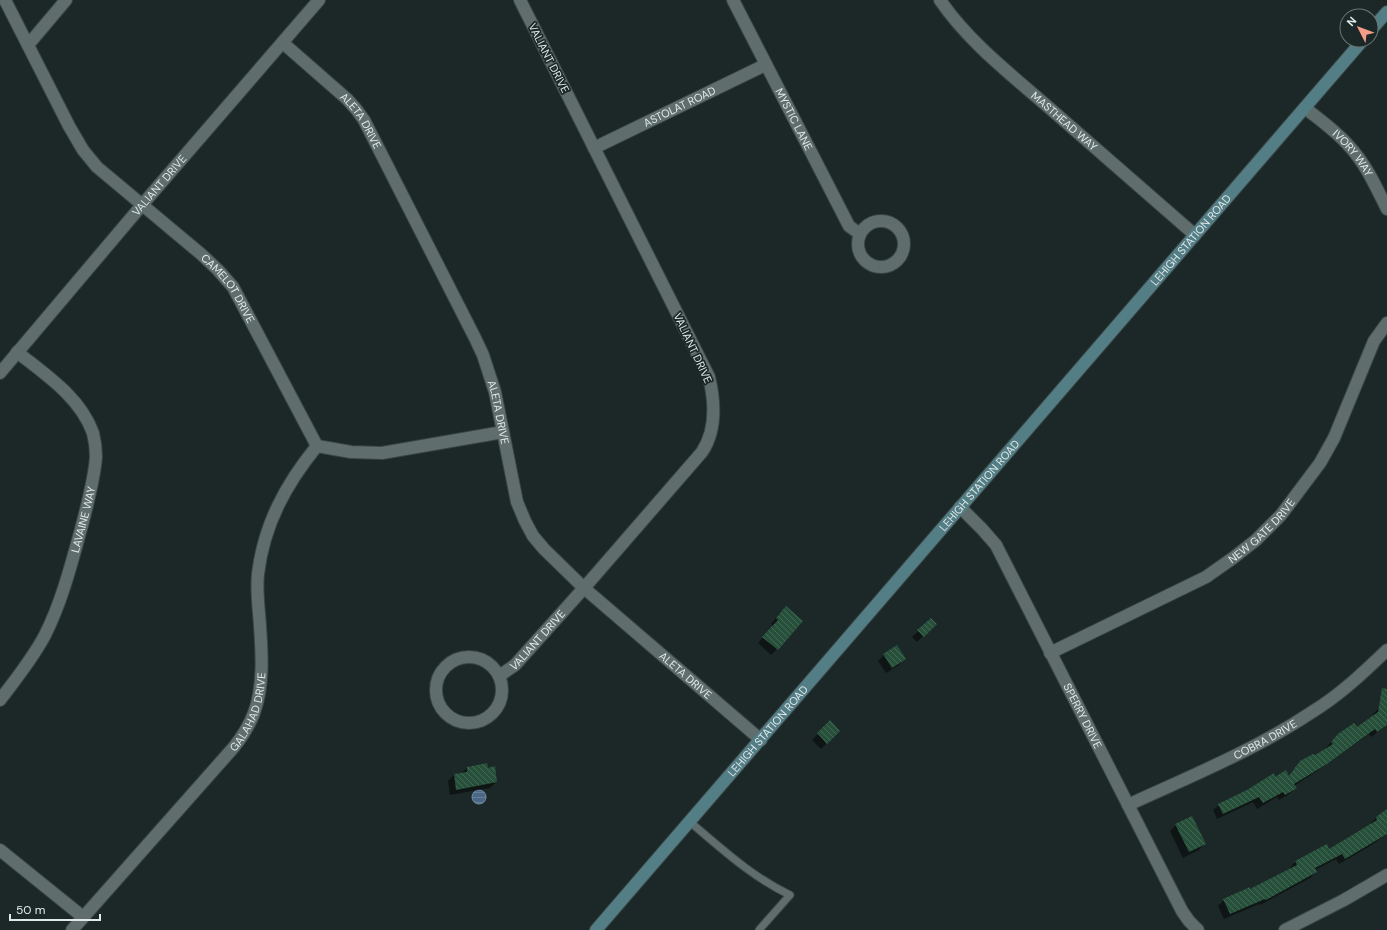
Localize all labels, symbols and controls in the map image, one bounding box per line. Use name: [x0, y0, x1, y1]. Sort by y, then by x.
north arrow: [1339, 8, 1379, 48]
text: N: [1344, 14, 1359, 29]
street label: VALIANT DRIVE: [525, 21, 573, 95]
street label: ASTOLAT ROAD: [641, 83, 718, 130]
street label: MYSTIC LANE: [772, 86, 816, 153]
street label: MASTHEAD WAY: [1028, 88, 1101, 154]
street label: ALETA DRIVE: [337, 89, 385, 151]
street label: IVORY WAY: [1330, 126, 1376, 179]
street label: VALIANT DRIVE: [129, 152, 189, 219]
street label: LEHIGH STATION ROAD: [1148, 191, 1234, 288]
street label: CAMELOT DRIVE: [198, 251, 258, 325]
street label: VALIANT DRIVE: [671, 311, 715, 385]
street label: ALETA DRIVE: [485, 378, 512, 446]
street label: LEHIGH STATION ROAD: [936, 436, 1023, 534]
street label: LAVAINE WAY: [68, 485, 98, 554]
street label: NEW GATE DRIVE: [1225, 496, 1298, 566]
street label: VALIANT DRIVE: [507, 607, 568, 673]
street label: ALETA DRIVE: [656, 649, 715, 702]
street label: GALAHAD DRIVE: [226, 672, 268, 754]
street label: SPERRY DRIVE: [1060, 681, 1105, 751]
street label: LEHIGH STATION ROAD: [725, 682, 811, 779]
street label: COBRA DRIVE: [1231, 716, 1299, 762]
scale bar: [10, 896, 100, 922]
text: 50 m: [16, 902, 45, 918]

